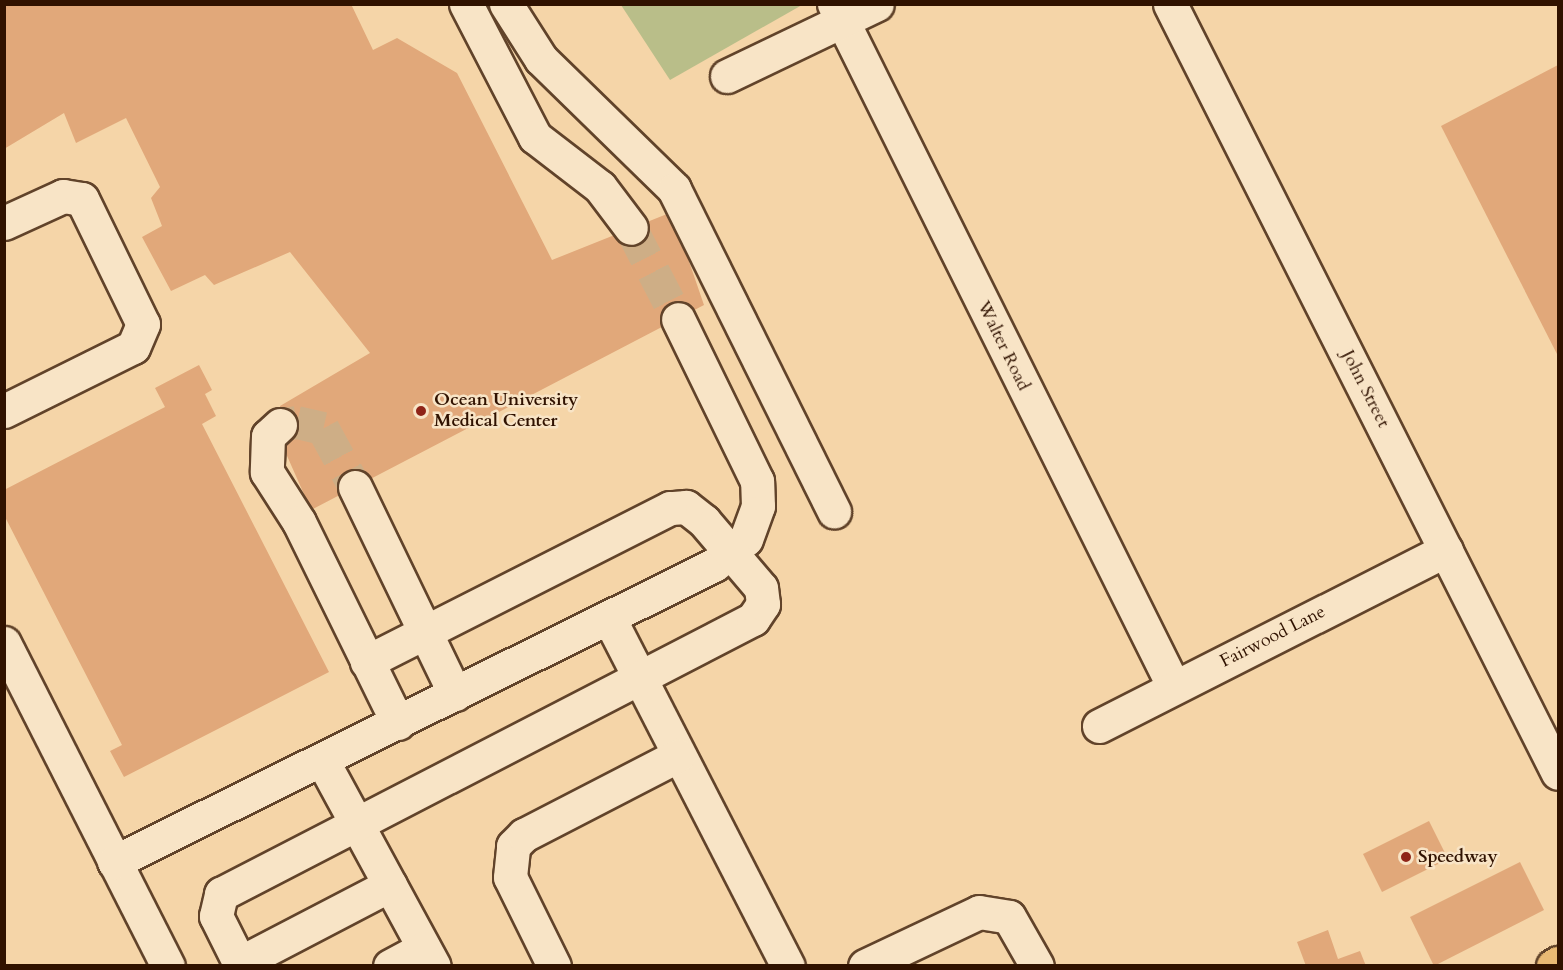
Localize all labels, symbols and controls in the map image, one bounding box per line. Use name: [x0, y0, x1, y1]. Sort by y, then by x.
street label: Walter Road: [972, 298, 1034, 394]
street label: John Street: [1336, 347, 1394, 431]
place label: Ocean University Medical Center: [434, 390, 578, 432]
marker: Ocean University Medical Center: [412, 402, 430, 420]
street label: Fairwood Lane: [1217, 601, 1329, 673]
place label: Speedway: [1418, 846, 1498, 868]
marker: Speedway: [1399, 850, 1413, 864]

